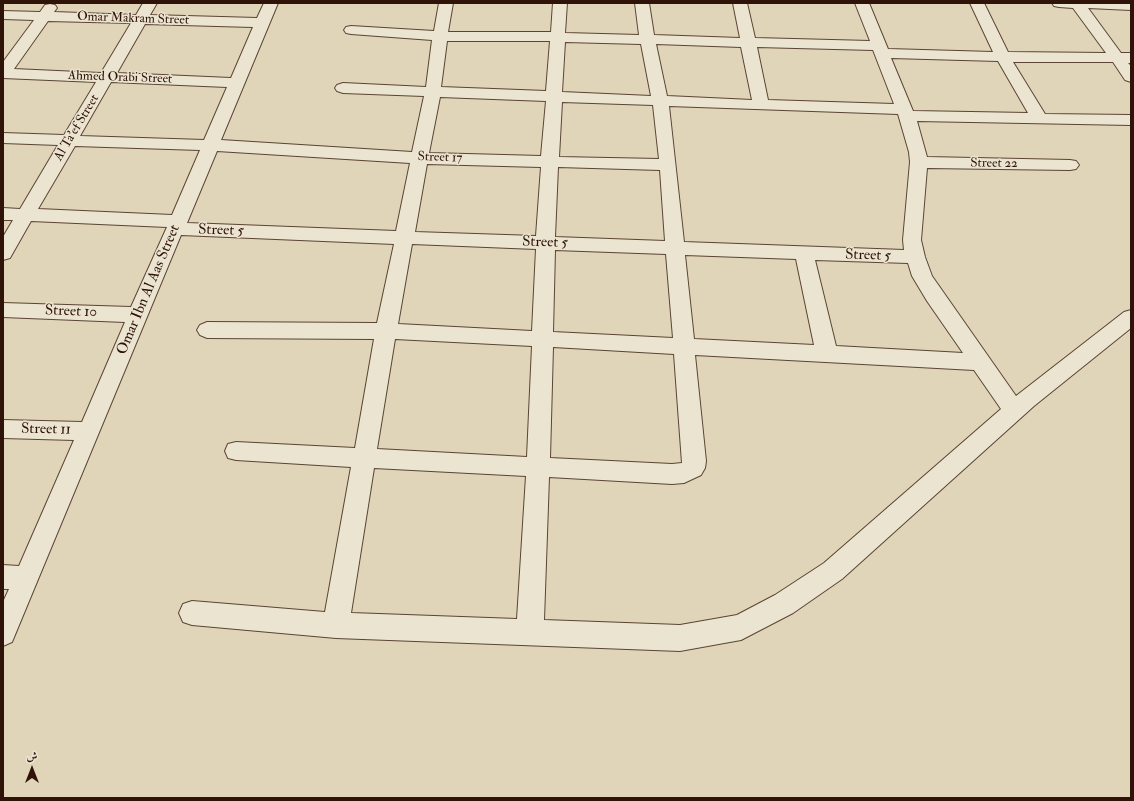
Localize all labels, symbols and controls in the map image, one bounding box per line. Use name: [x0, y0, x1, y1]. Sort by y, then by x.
street label: Omar Makram Street: [77, 9, 189, 29]
street label: Ahmed Orabi Street: [68, 68, 172, 88]
street label: Al Ta'ef Street: [51, 92, 103, 164]
street label: Street 17: [417, 149, 463, 167]
street label: Street 22: [970, 156, 1018, 172]
street label: Street 5: [198, 221, 244, 241]
street label: Omar Ibn Al Aas Street: [113, 222, 185, 358]
street label: Street 5: [522, 233, 568, 253]
street label: Street 5: [845, 246, 891, 266]
street label: Street 10: [45, 302, 97, 322]
street label: Street 11: [21, 421, 71, 439]
north arrow: [12, 749, 52, 789]
text: ش: [27, 750, 37, 763]

